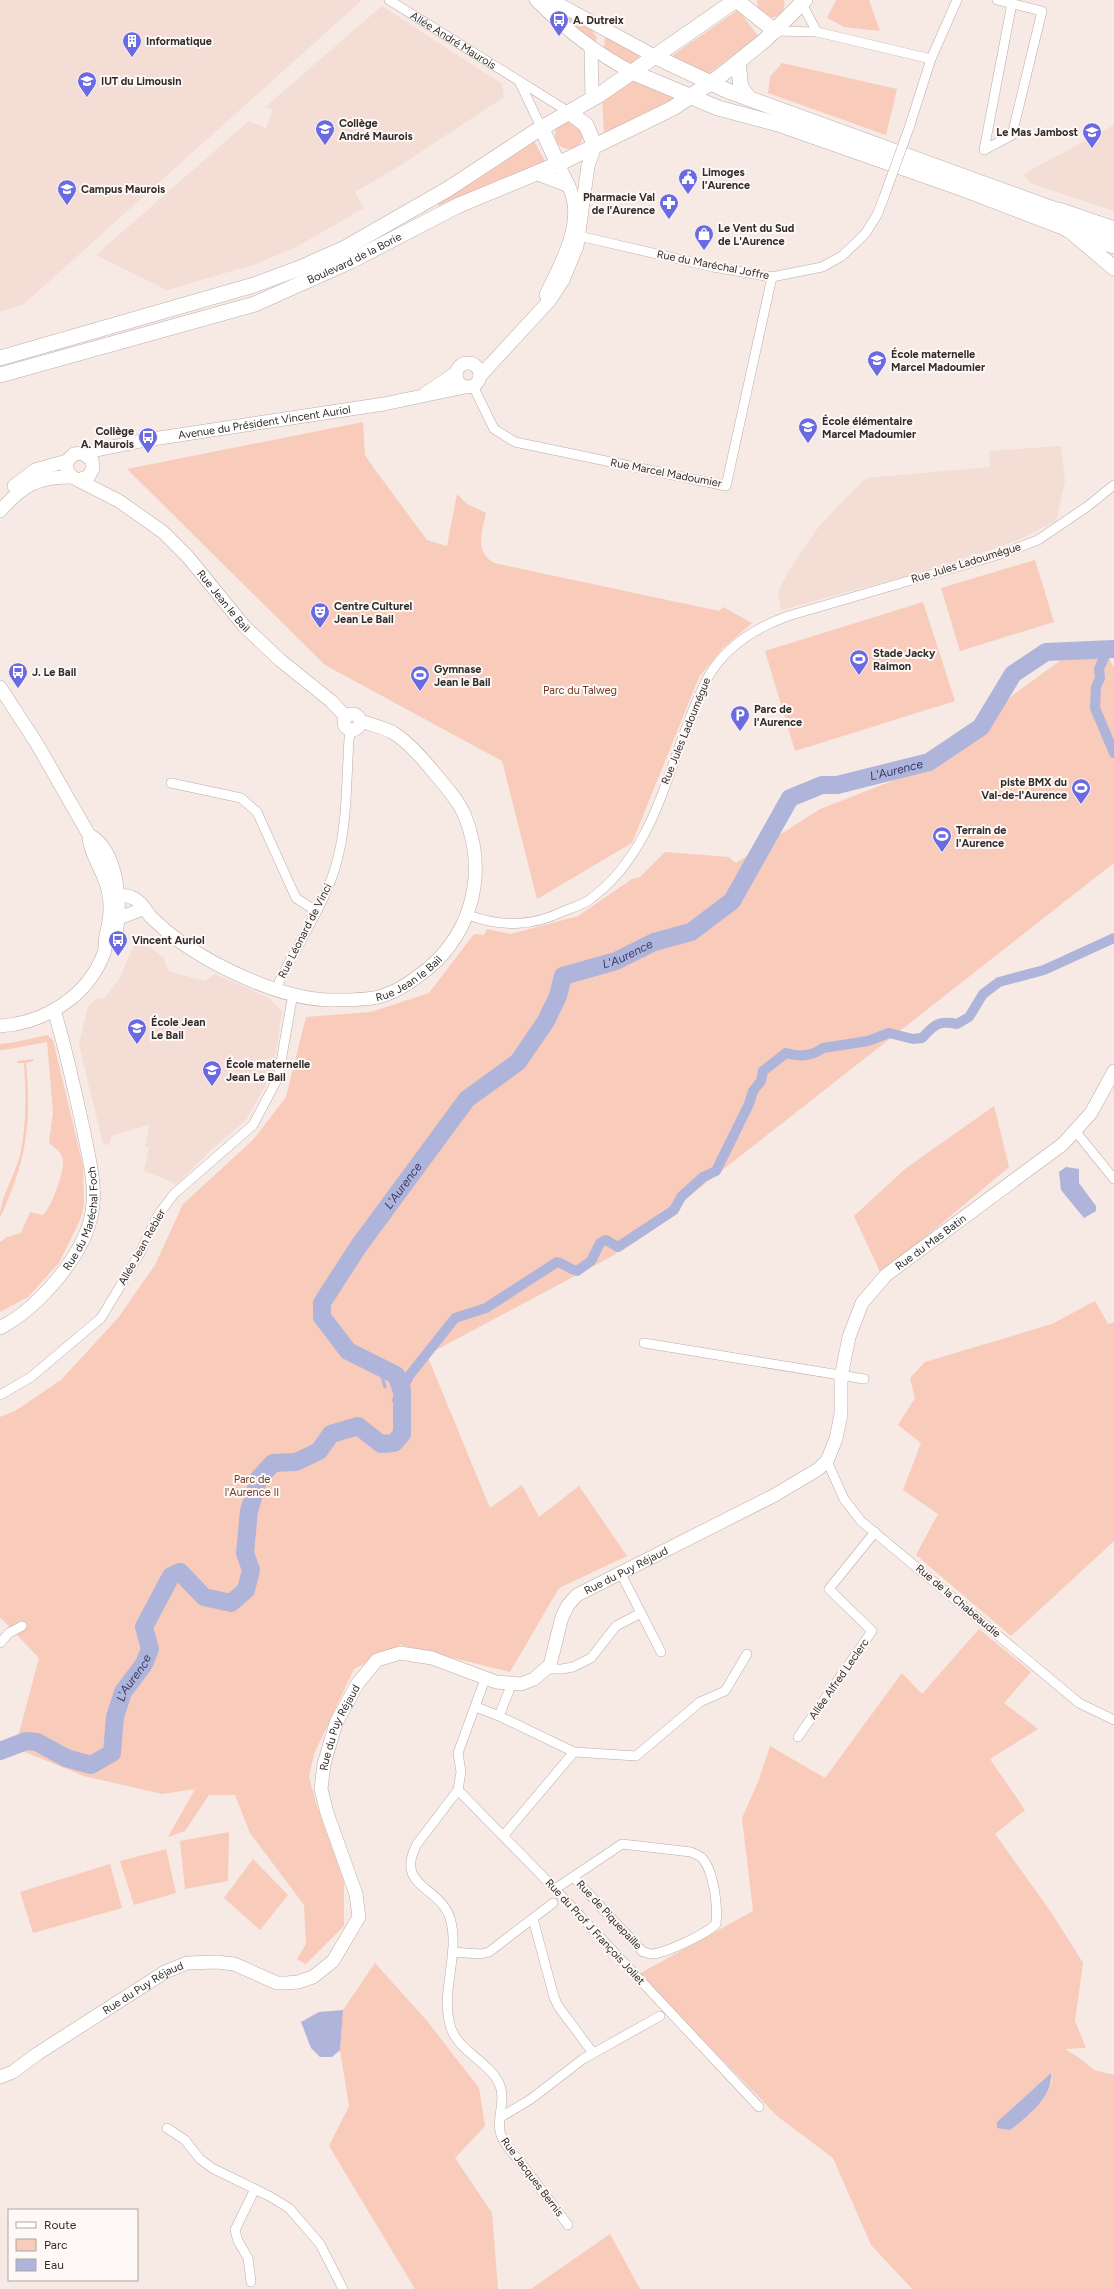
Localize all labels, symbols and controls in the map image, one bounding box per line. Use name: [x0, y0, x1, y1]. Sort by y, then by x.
street label: Allée André Maurois: [408, 9, 499, 72]
bus stop icon: A. Dutreix: [548, 9, 570, 37]
place label: A. Dutreix: [573, 14, 624, 27]
building icon: Informatique: [121, 30, 143, 58]
place label: Informatique: [146, 35, 212, 48]
school or university icon: IUT du Limousin: [76, 70, 98, 98]
place label: IUT du Limousin: [101, 75, 181, 88]
place label: Collège André Maurois: [339, 117, 413, 143]
school or university icon: Collège André Maurois: [314, 118, 336, 146]
school or university icon: Le Mas Jambost: [1081, 121, 1103, 149]
place label: Le Mas Jambost: [996, 126, 1079, 139]
place label: Limoges l'Aurence: [702, 166, 750, 192]
public building icon: Limoges l'Aurence: [677, 167, 699, 195]
school or university icon: Campus Maurois: [56, 178, 78, 206]
place label: Campus Maurois: [81, 183, 165, 196]
place label: Pharmacie Val de l'Aurence: [583, 191, 655, 217]
pharmacy icon: Pharmacie Val de l'Aurence: [658, 192, 680, 220]
place label: Le Vent du Sud de L'Aurence: [718, 222, 794, 248]
shop icon: Le Vent du Sud de L'Aurence: [693, 223, 715, 251]
street label: Boulevard de la Borie: [305, 230, 403, 286]
street label: Rue du Maréchal Joffre: [656, 248, 770, 282]
place label: École maternelle Marcel Madoumier: [891, 347, 986, 374]
school or university icon: École maternelle Marcel Madoumier: [866, 349, 888, 377]
street label: Avenue du Président Vincent Auriol: [177, 403, 352, 442]
place label: École élémentaire Marcel Madoumier: [822, 414, 917, 441]
school or university icon: École élémentaire Marcel Madoumier: [797, 416, 819, 444]
place label: Collège A. Maurois: [81, 425, 134, 451]
bus stop icon: Collège A. Maurois: [137, 426, 159, 454]
street label: Rue Marcel Madoumier: [609, 456, 723, 490]
street label: Rue Jules Ladoumégue: [910, 540, 1022, 586]
street label: Rue Jean le Bail: [195, 567, 253, 635]
place label: Centre Culturel Jean Le Bail: [334, 600, 412, 626]
theatre icon: Centre Culturel Jean Le Bail: [309, 601, 331, 629]
place label: Stade Jacky Raimon: [873, 647, 936, 673]
sports icon: Stade Jacky Raimon: [848, 648, 870, 676]
bus stop icon: J. Le Bail: [7, 661, 29, 689]
place label: Gymnase Jean le Bail: [434, 663, 491, 689]
sports icon: Gymnase Jean le Bail: [409, 664, 431, 692]
place label: J. Le Bail: [32, 666, 77, 679]
street label: Rue Jules Ladoumégue: [659, 676, 713, 786]
park label: Parc du Talweg: [543, 684, 617, 697]
place label: Parc de l'Aurence: [754, 703, 802, 729]
parking icon: Parc de l'Aurence: [729, 704, 751, 732]
water label: L'Aurence: [868, 757, 925, 784]
place label: piste BMX du Val-de-l'Aurence: [981, 776, 1067, 802]
sports icon: piste BMX du Val-de-l'Aurence: [1070, 777, 1092, 805]
place label: Terrain de l'Aurence: [956, 824, 1006, 850]
sports icon: Terrain de l'Aurence: [931, 825, 953, 853]
street label: Rue Léonard de Vinci: [275, 882, 335, 980]
bus stop icon: Vincent Auriol: [107, 929, 129, 957]
place label: Vincent Auriol: [132, 934, 205, 947]
water label: L'Aurence: [601, 937, 655, 972]
street label: Rue Jean le Bail: [374, 953, 444, 1004]
place label: École Jean Le Bail: [151, 1015, 206, 1042]
school or university icon: École Jean Le Bail: [126, 1017, 148, 1045]
place label: École maternelle Jean Le Bail: [226, 1057, 310, 1084]
school or university icon: École maternelle Jean Le Bail: [201, 1059, 223, 1087]
water label: L'Aurence: [381, 1160, 425, 1212]
street label: Rue du Maréchal Foch: [60, 1166, 100, 1273]
street label: Allée Jean Rebier: [116, 1207, 168, 1287]
street label: Rue du Mas Batin: [892, 1212, 969, 1273]
park label: Parc de l'Aurence II: [225, 1473, 279, 1499]
street label: Rue du Puy Réjaud: [582, 1544, 670, 1597]
street label: Rue de la Chabeaudie: [913, 1562, 1003, 1640]
street label: Allée Alfred Leclerc: [806, 1636, 872, 1722]
water label: L'Aurence: [113, 1652, 154, 1703]
street label: Rue du Puy Réjaud: [317, 1682, 362, 1771]
street label: Rue du Prof J François Joliet: [543, 1876, 647, 1988]
street label: Rue de Piquepaille: [574, 1878, 644, 1952]
street label: Rue du Puy Réjaud: [100, 1959, 185, 2017]
street label: Rue Jacques Bernis: [498, 2135, 566, 2219]
legend: [8, 2209, 138, 2281]
text: Route: [44, 2218, 77, 2232]
text: Parc: [44, 2238, 68, 2252]
text: Eau: [44, 2258, 64, 2272]

